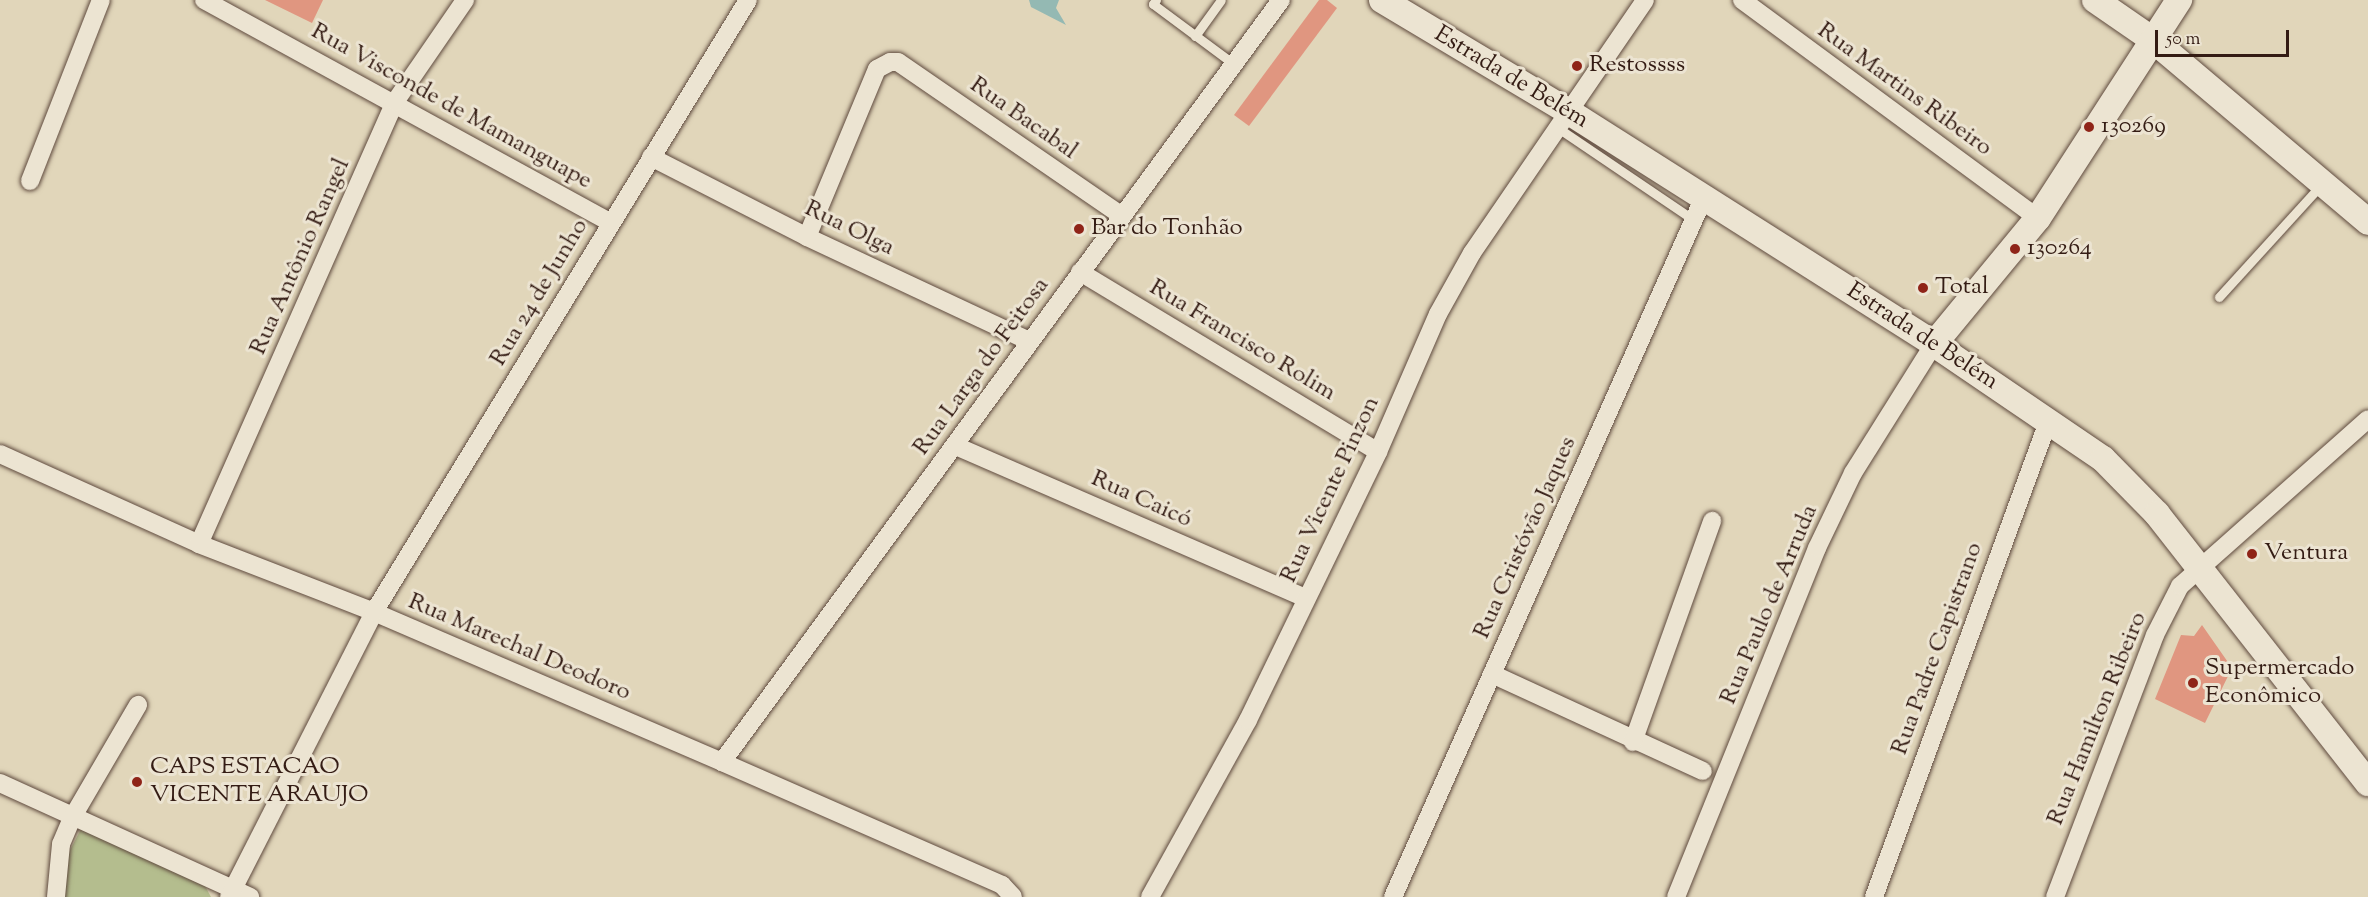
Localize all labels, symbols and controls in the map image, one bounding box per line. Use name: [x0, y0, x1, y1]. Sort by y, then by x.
street label: Rua Martins Ribeiro: [1811, 17, 1997, 163]
street label: Rua Visconde de Mamanguape: [306, 18, 596, 196]
scale bar: [2158, 18, 2292, 56]
street label: Estrada de Belém: [1429, 21, 1593, 135]
text: 50 m: [2166, 27, 2200, 53]
place label: Restossss: [1589, 52, 1685, 80]
marker: Restossss: [1570, 59, 1584, 73]
street label: Rua Bacabal: [964, 71, 1082, 167]
place label: 130269: [2101, 113, 2166, 141]
marker: 130269: [2082, 120, 2096, 134]
street label: Rua Antônio Rangel: [245, 154, 357, 360]
street label: Rua Olga: [799, 195, 899, 263]
street label: Rua 24 de Junho: [485, 214, 595, 372]
place label: Bar do Tonhão: [1091, 215, 1243, 243]
marker: Bar do Tonhão: [1072, 222, 1086, 236]
place label: 130264: [2027, 235, 2092, 263]
marker: 130264: [2008, 242, 2022, 256]
street label: Rua Larga do Feitosa: [908, 272, 1056, 462]
street label: Rua Francisco Rolim: [1143, 274, 1341, 408]
place label: Total: [1935, 274, 1989, 302]
street label: Estrada de Belém: [1841, 277, 2003, 397]
marker: Total: [1916, 281, 1930, 295]
street label: Rua Vicente Pinzon: [1275, 392, 1387, 588]
street label: Rua Cristóvão Jaques: [1468, 432, 1584, 644]
street label: Rua Caicó: [1086, 465, 1196, 535]
street label: Rua Paulo de Arruda: [1715, 501, 1825, 709]
street label: Rua Padre Capistrano: [1886, 539, 1990, 759]
place label: Ventura: [2264, 540, 2348, 568]
marker: Ventura: [2245, 547, 2259, 561]
street label: Rua Marechal Deodoro: [403, 588, 635, 708]
street label: Rua Hamilton Ribeiro: [2042, 608, 2154, 830]
place label: Supermercado Econômico: [2205, 655, 2354, 711]
marker: Supermercado Econômico: [2186, 676, 2200, 690]
place label: CAPS ESTACAO VICENTE ARAUJO: [150, 754, 369, 810]
marker: CAPS ESTACAO VICENTE ARAUJO: [128, 773, 146, 791]

